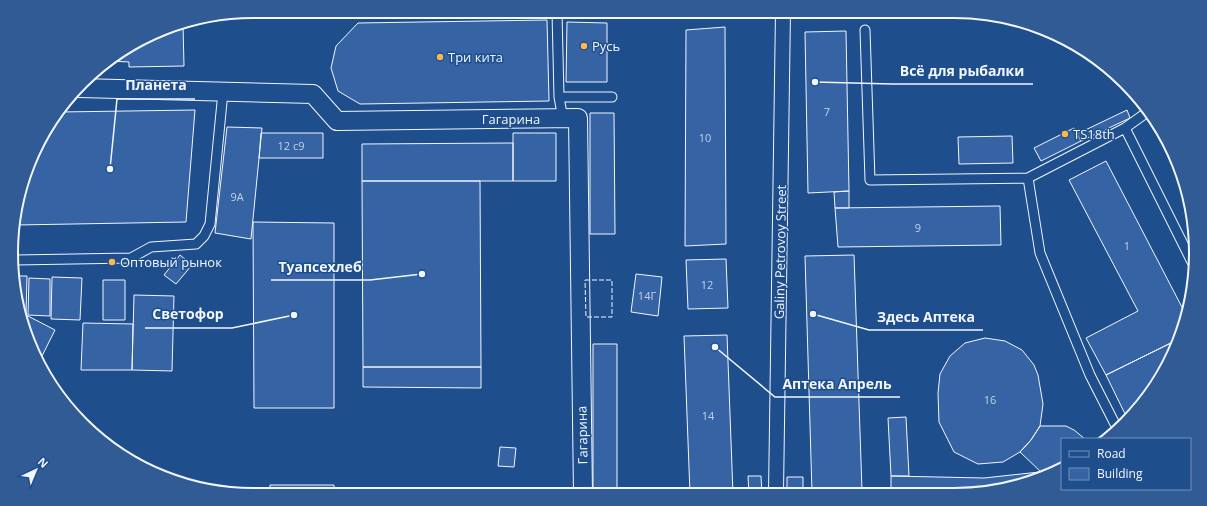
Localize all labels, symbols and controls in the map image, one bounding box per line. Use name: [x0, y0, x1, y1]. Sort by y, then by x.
place label: Русь: [592, 37, 620, 55]
marker: Русь: [579, 41, 589, 51]
place label: Три кита: [448, 48, 503, 66]
marker: Три кита: [435, 52, 445, 62]
callout: Всё для рыбалки: [892, 58, 1033, 84]
text: Всё для рыбалки: [900, 61, 1024, 80]
callout: Планета: [117, 73, 195, 99]
text: Планета: [125, 75, 187, 94]
house number: 7: [824, 104, 830, 119]
street label: Гагарина: [482, 110, 540, 128]
place label: TS18th: [1073, 125, 1115, 143]
marker: TS18th: [1060, 129, 1070, 139]
house number: 10: [699, 130, 711, 145]
house number: 12 с9: [278, 138, 305, 153]
street label: Galiny Petrovoy Street: [770, 184, 790, 319]
house number: 9А: [230, 189, 244, 204]
house number: 9: [915, 220, 921, 235]
house number: 1: [1124, 238, 1130, 253]
place label: Оптовый рынок: [120, 253, 222, 271]
callout: Туапсехлеб: [271, 254, 370, 280]
marker: Оптовый рынок: [107, 257, 117, 267]
text: Туапсехлеб: [278, 257, 362, 276]
house number: 12: [701, 277, 713, 292]
house number: 14Г: [638, 288, 656, 303]
callout: Светофор: [145, 302, 232, 328]
text: Светофор: [152, 304, 224, 323]
callout: Здесь Аптека: [869, 304, 983, 330]
text: Здесь Аптека: [877, 307, 975, 326]
callout: Аптека Апрель: [775, 371, 900, 397]
text: Аптека Апрель: [782, 374, 892, 393]
house number: 16: [984, 392, 996, 407]
street label: Гагарина: [572, 406, 592, 464]
house number: 14: [702, 408, 715, 423]
legend: [1061, 438, 1191, 490]
text: Road: [1097, 445, 1126, 462]
north arrow: [16, 450, 56, 490]
text: N: [35, 454, 52, 471]
text: Building: [1097, 465, 1143, 482]

